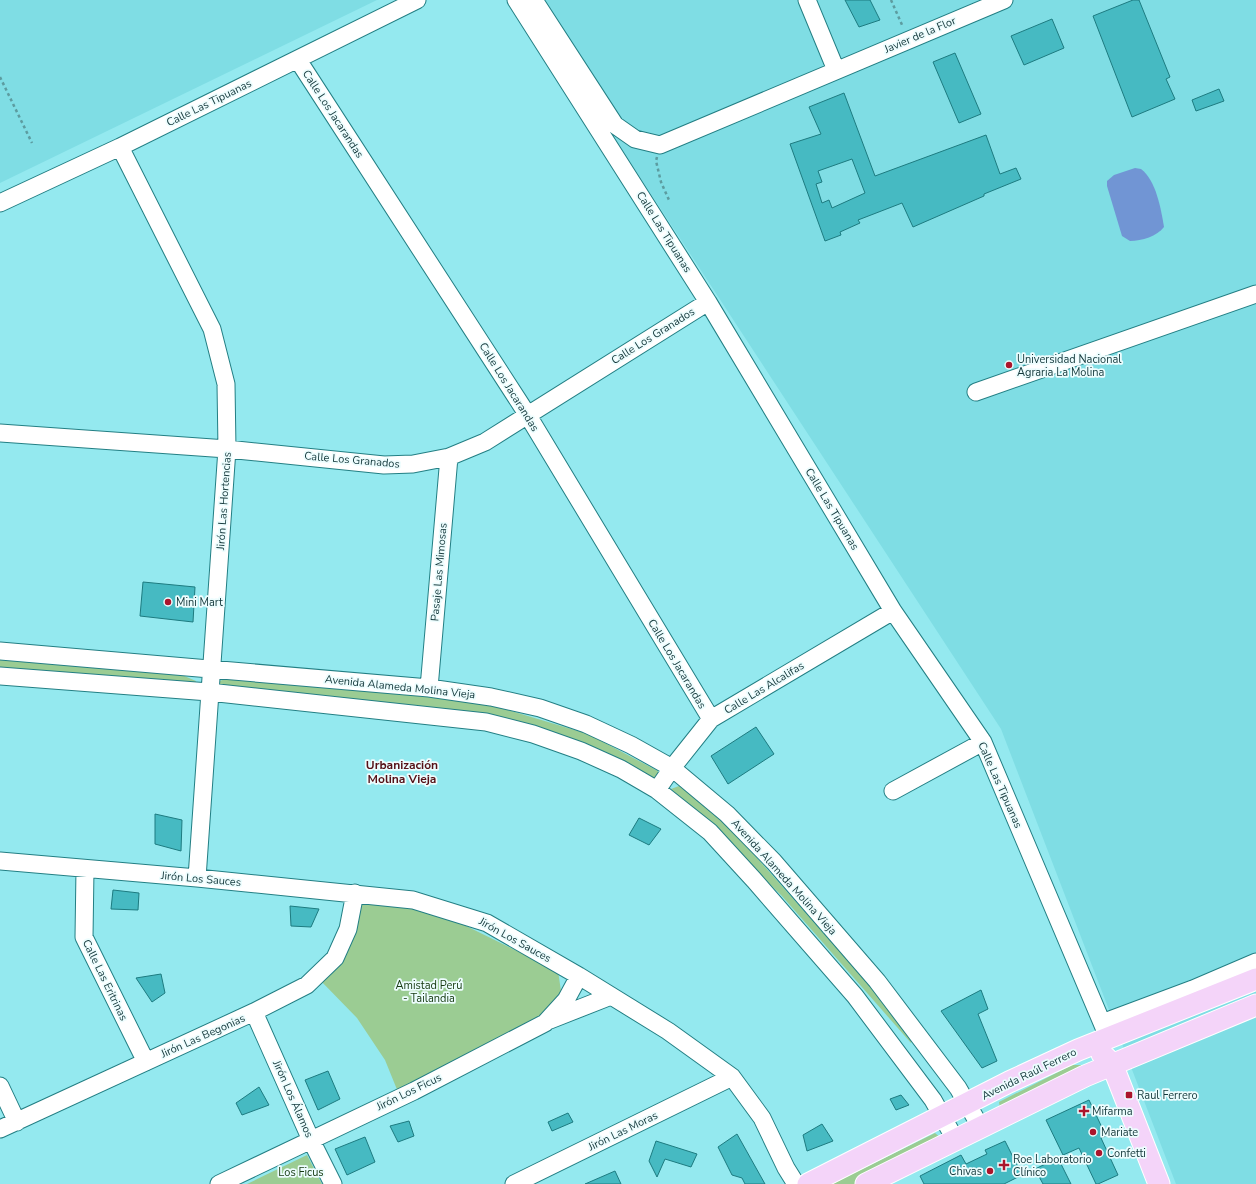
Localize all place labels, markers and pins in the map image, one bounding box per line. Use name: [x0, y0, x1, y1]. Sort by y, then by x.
place label: Universidad Nacional Agraria La Molina: [1017, 352, 1122, 380]
marker: Universidad Nacional Agraria La Molina: [1004, 360, 1014, 370]
place label: Mini Mart: [176, 595, 223, 610]
marker: Mini Mart: [163, 597, 173, 607]
place label: Raul Ferrero: [1137, 1088, 1198, 1103]
marker: Raul Ferrero: [1124, 1090, 1134, 1100]
place label: Mifarma: [1092, 1104, 1133, 1119]
marker: Mifarma: [1079, 1106, 1089, 1116]
place label: Mariate: [1101, 1125, 1138, 1140]
marker: Mariate: [1088, 1127, 1098, 1137]
place label: Confetti: [1107, 1146, 1146, 1161]
marker: Confetti: [1094, 1148, 1104, 1158]
place label: Roe Laboratorio Clínico: [1013, 1152, 1092, 1180]
marker: Roe Laboratorio Clínico: [998, 1159, 1010, 1171]
place label: Chivas: [949, 1164, 982, 1179]
marker: Chivas: [985, 1166, 995, 1176]

